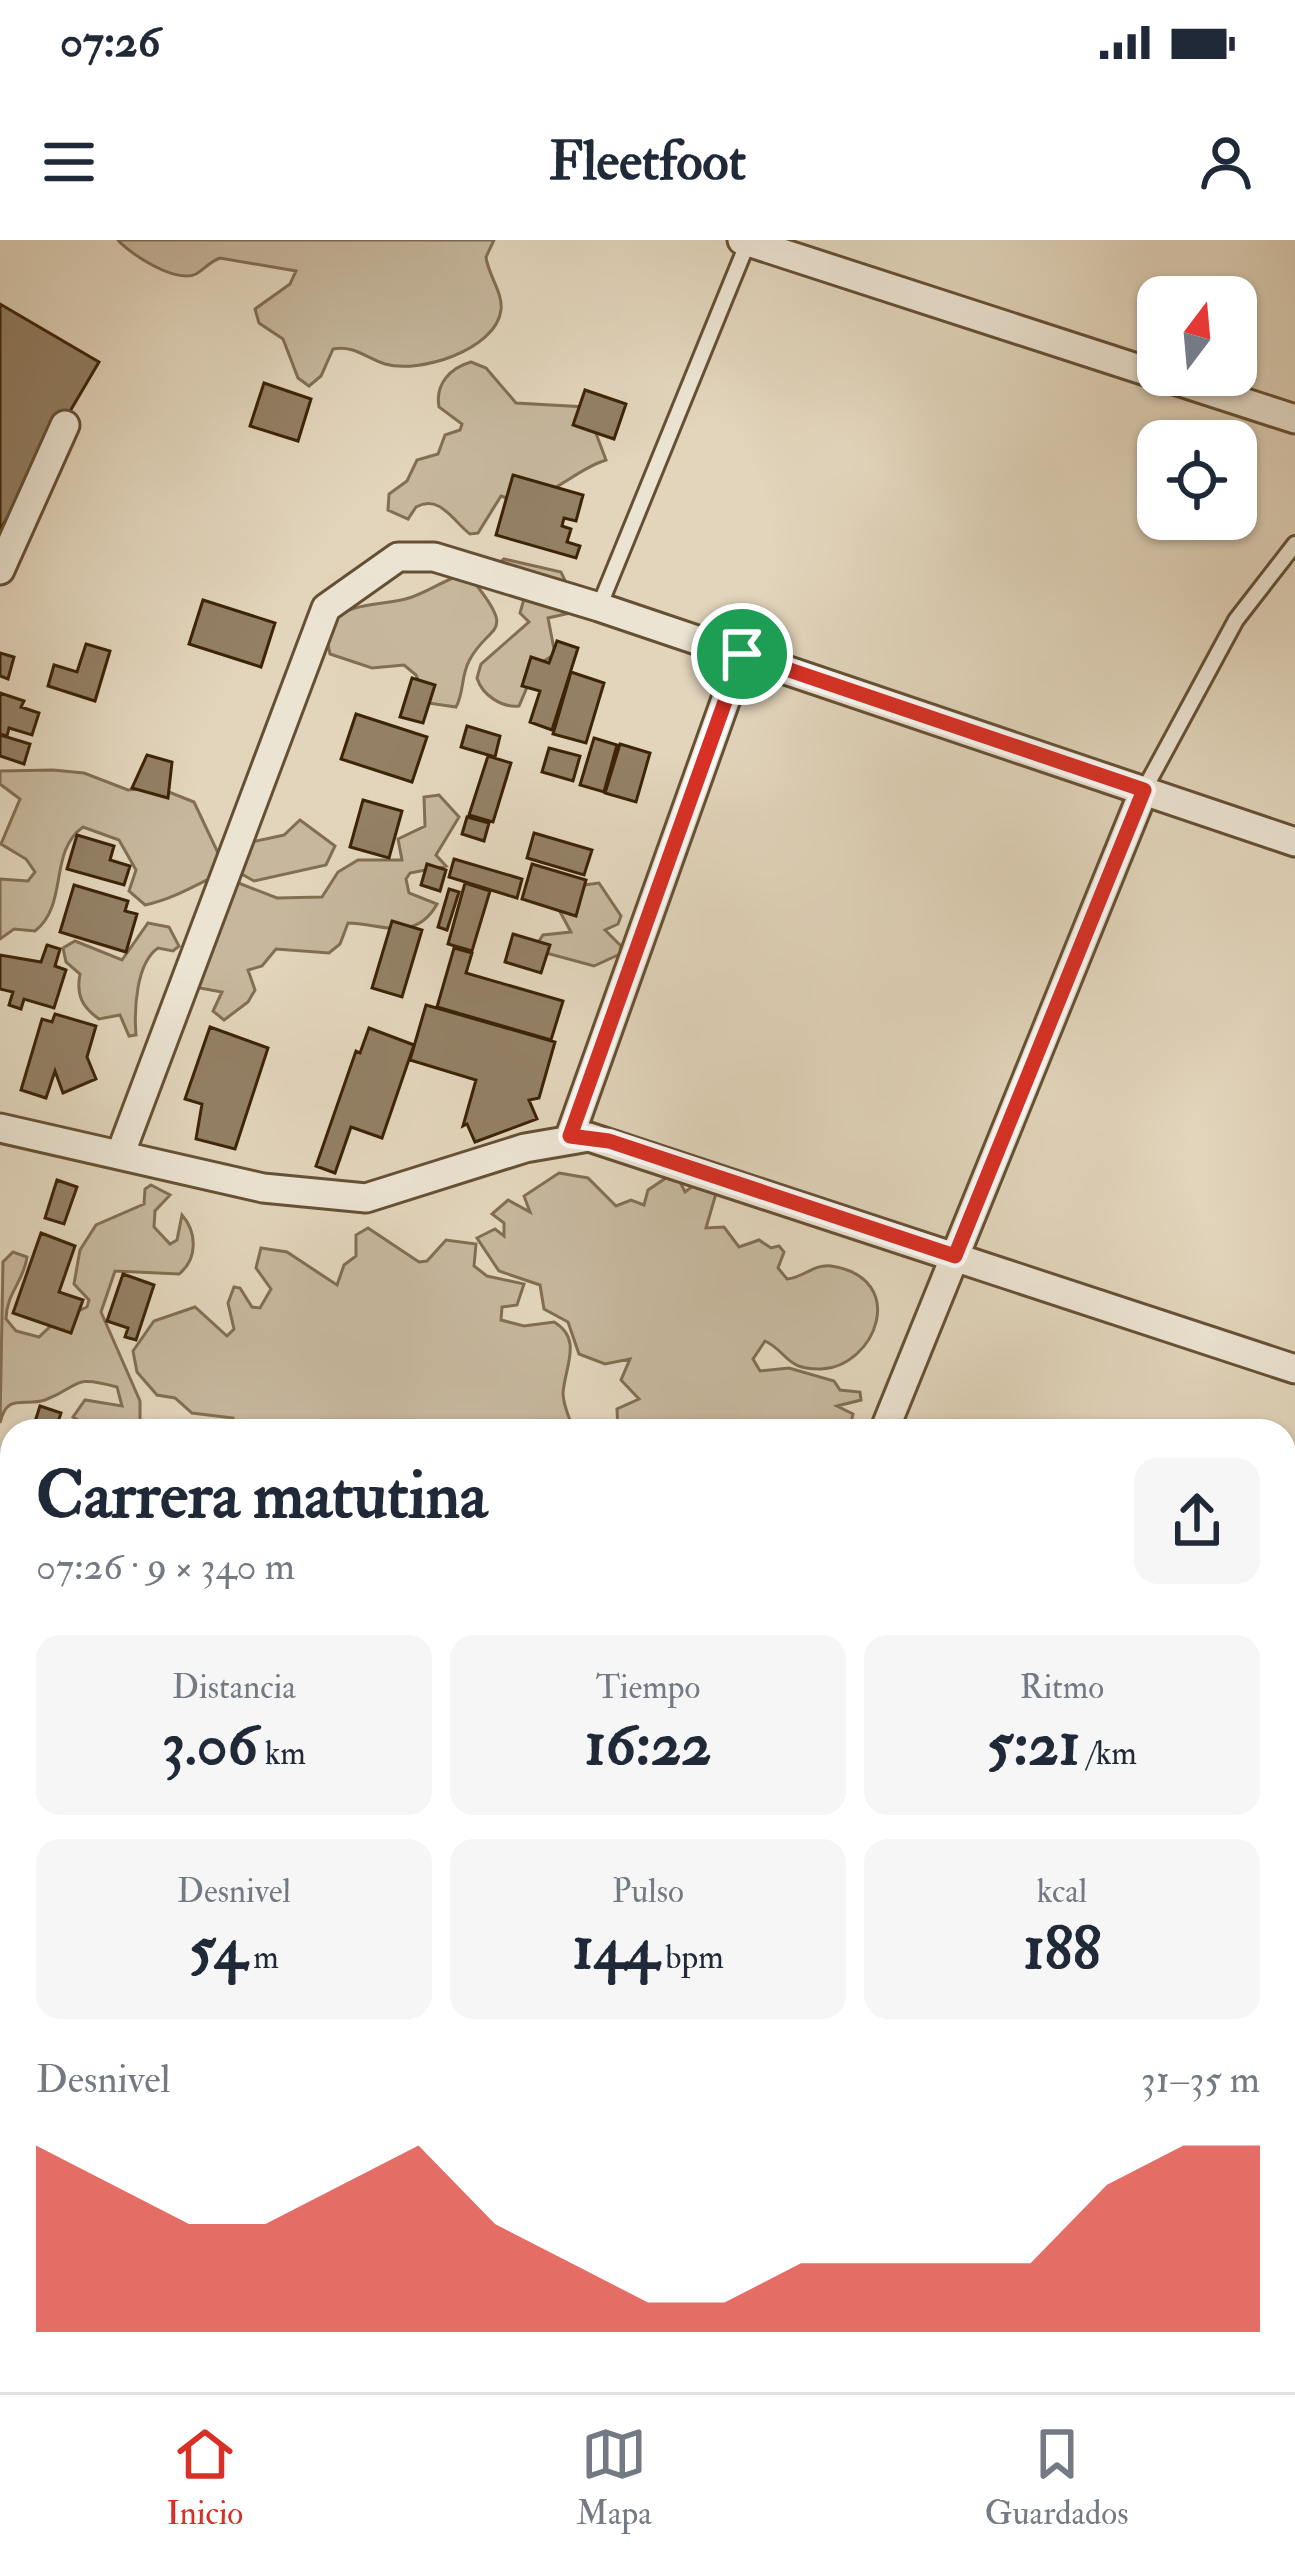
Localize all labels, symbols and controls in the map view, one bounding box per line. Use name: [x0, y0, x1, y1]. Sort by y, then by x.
text: 07:26: [60, 14, 160, 70]
text: Fleetfoot: [549, 128, 746, 196]
icon: menu: [36, 129, 102, 195]
icon: person: [1193, 129, 1259, 195]
north arrow: [1137, 276, 1257, 396]
map controls: [1137, 276, 1257, 540]
button: locate: [1137, 420, 1257, 540]
pin: [691, 603, 793, 705]
icon: arrive: [709, 621, 775, 687]
text: Carrera matutina: [36, 1455, 487, 1538]
button: share: [1134, 1458, 1260, 1584]
text: 07:26 · 9 × 340 m: [36, 1542, 295, 1591]
text: Distancia: [172, 1667, 296, 1708]
text: Tiempo: [596, 1667, 700, 1708]
text: Ritmo: [1020, 1667, 1104, 1708]
text: 3.06: [162, 1708, 258, 1783]
text: 16:22: [584, 1708, 712, 1783]
text: 5:21: [987, 1708, 1080, 1783]
text: km: [258, 1733, 306, 1774]
text: /km: [1080, 1733, 1137, 1774]
text: Desnivel: [177, 1871, 291, 1912]
text: Pulso: [612, 1871, 684, 1912]
text: kcal: [1037, 1871, 1087, 1912]
text: 54: [189, 1912, 246, 1987]
text: 144: [572, 1912, 658, 1987]
text: 188: [1023, 1912, 1101, 1987]
text: m: [246, 1937, 279, 1978]
text: bpm: [658, 1937, 724, 1978]
text: Desnivel: [36, 2055, 171, 2104]
text: 31–35 m: [1141, 2055, 1260, 2104]
tab: Inicio: [166, 2421, 243, 2534]
tab: Mapa: [576, 2421, 652, 2534]
tab: Guardados: [985, 2421, 1129, 2534]

